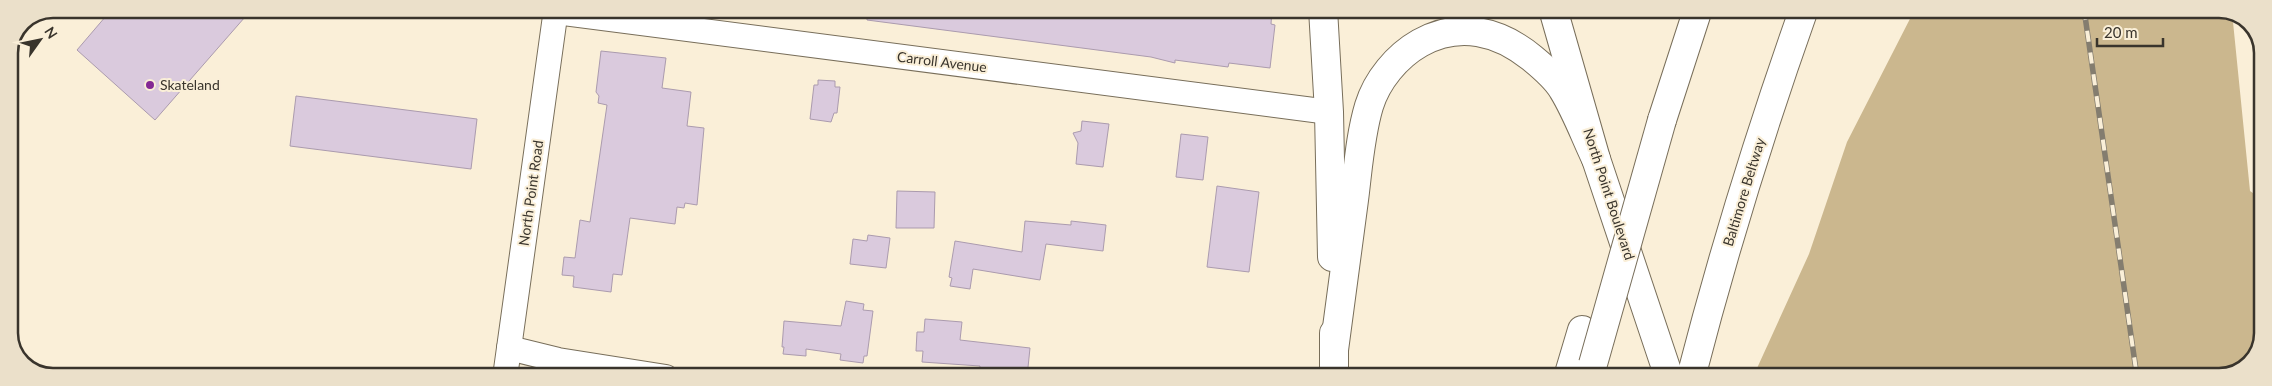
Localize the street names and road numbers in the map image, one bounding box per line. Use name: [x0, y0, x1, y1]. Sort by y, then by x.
street label: Carroll Avenue: [896, 48, 988, 75]
street label: North Point Boulevard: [1580, 126, 1639, 262]
street label: Baltimore Beltway: [1719, 135, 1768, 248]
street label: North Point Road: [515, 139, 546, 247]

